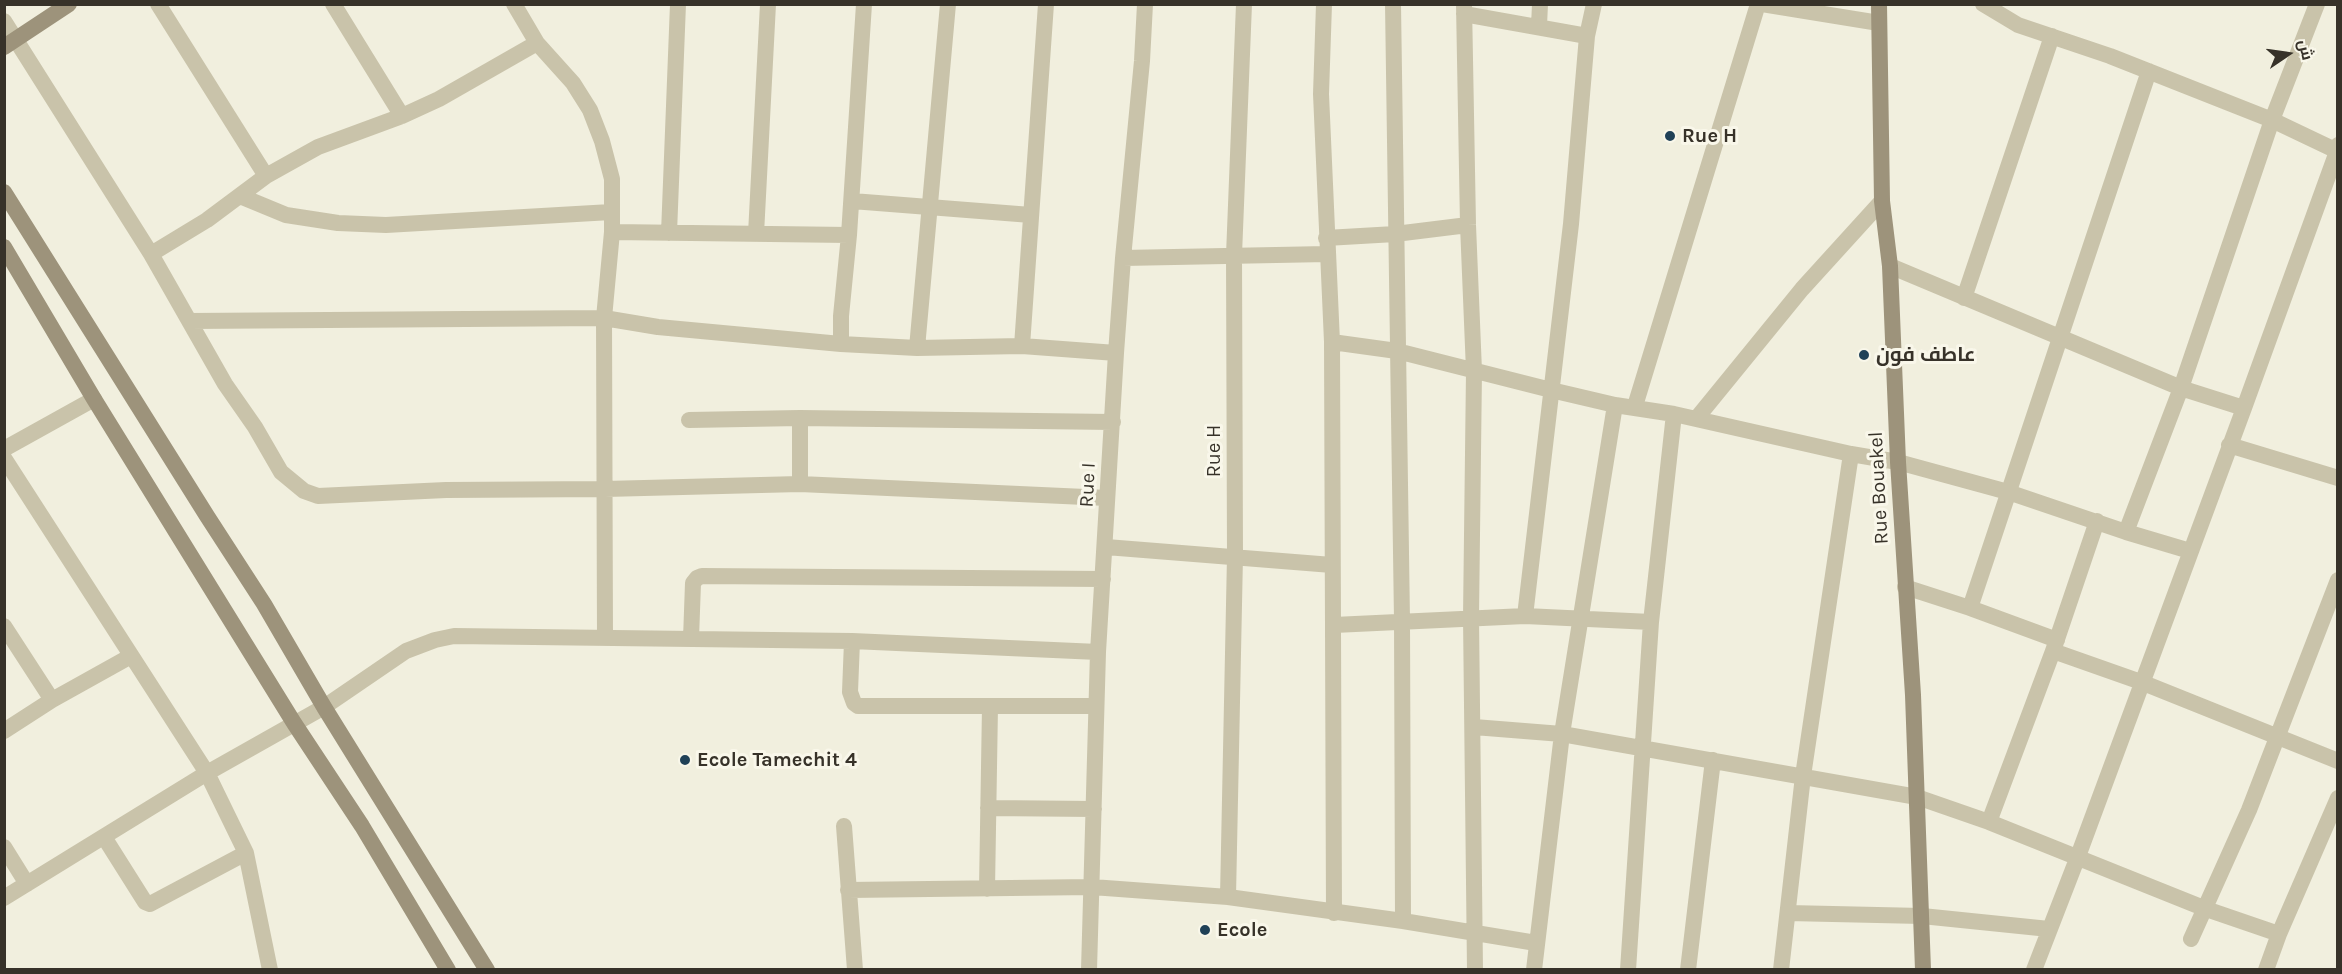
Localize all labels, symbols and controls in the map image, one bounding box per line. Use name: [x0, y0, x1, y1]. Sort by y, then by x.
north arrow: [2258, 24, 2318, 84]
text: ش: [2294, 38, 2318, 62]
place label: Rue H: [1682, 124, 1737, 148]
marker: Rue H: [1663, 129, 1677, 143]
place label: عاطف فون: [1876, 343, 1976, 367]
marker: عاطف فون: [1857, 348, 1871, 362]
street label: Rue H: [1202, 425, 1226, 477]
street label: Rue Bouakel: [1864, 431, 1894, 545]
street label: Rue I: [1075, 462, 1101, 508]
place label: Ecole Tamechit 4: [697, 748, 857, 772]
marker: Ecole Tamechit 4: [678, 753, 692, 767]
place label: Ecole: [1217, 918, 1267, 942]
marker: Ecole: [1198, 923, 1212, 937]

